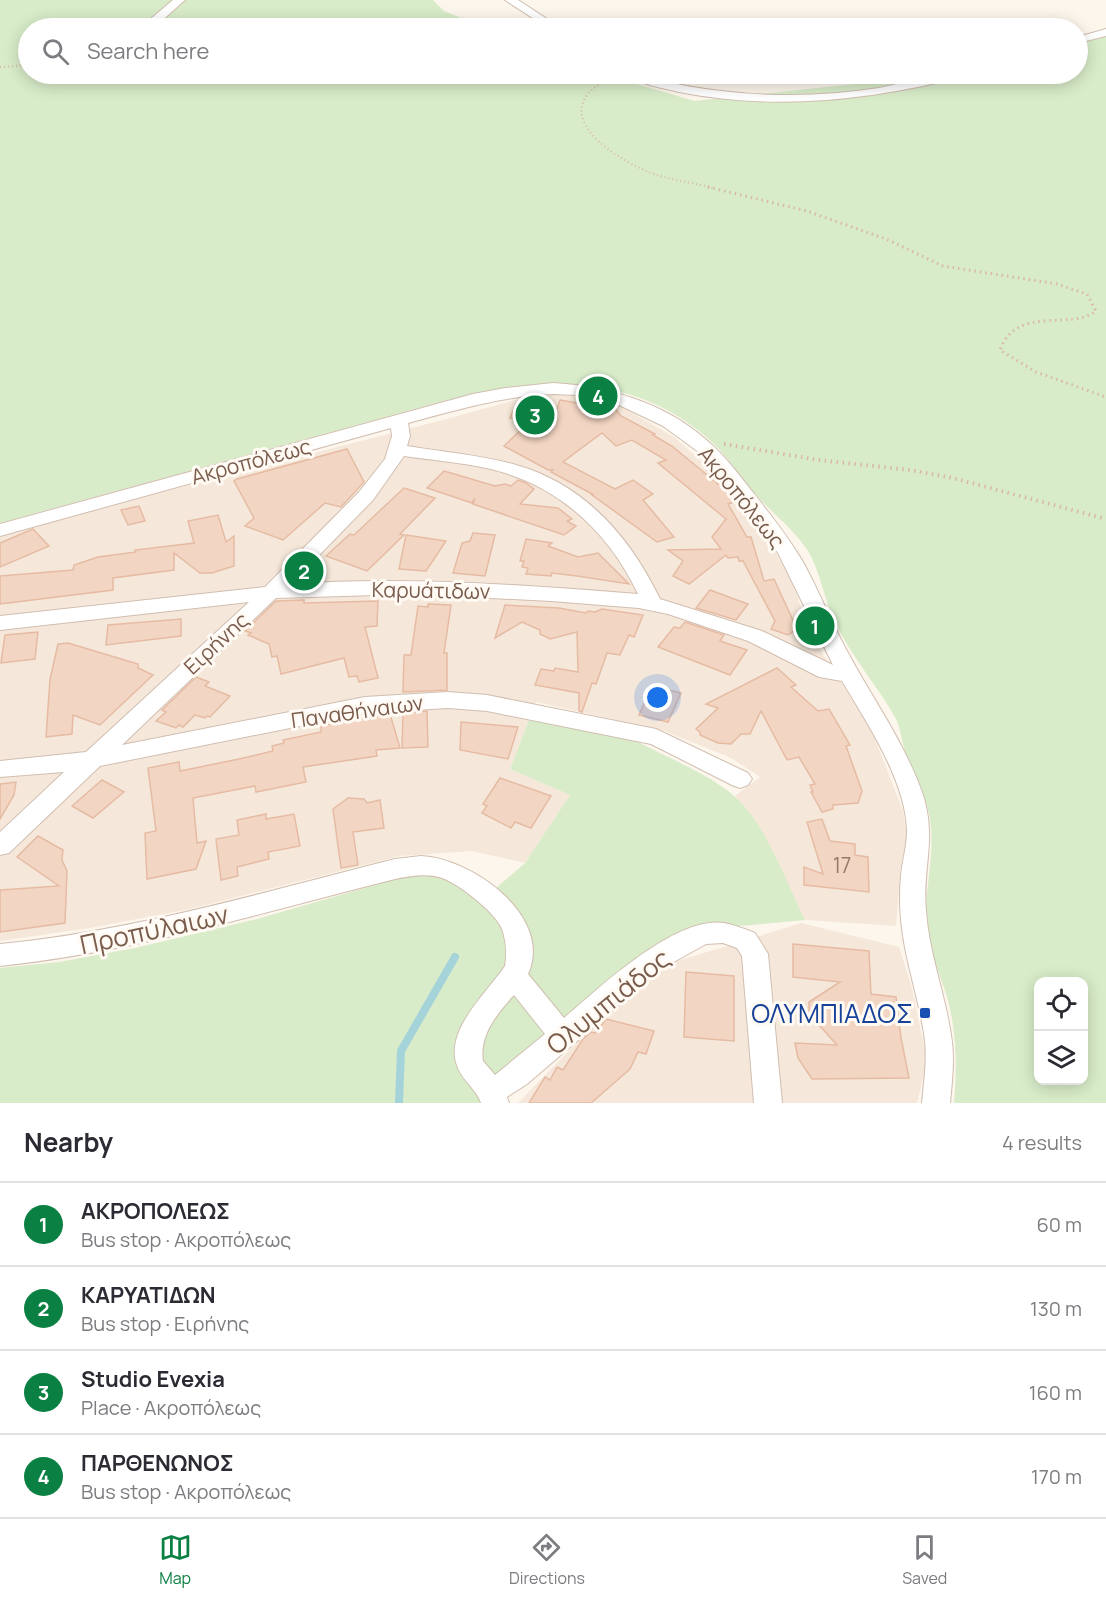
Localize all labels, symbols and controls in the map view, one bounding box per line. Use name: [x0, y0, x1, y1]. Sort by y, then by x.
search box: [18, 18, 1088, 84]
icon: search: [39, 35, 72, 68]
text: Search here: [87, 36, 209, 66]
pin: 4: [578, 374, 618, 418]
pin: 3: [516, 392, 554, 438]
street label: Ακροπόλεως: [188, 432, 314, 490]
street label: Ακροπόλεως: [692, 440, 792, 554]
pin: 2: [284, 548, 324, 594]
street label: Καρυάτιδων: [371, 575, 491, 605]
pin: 1: [796, 604, 834, 648]
street label: Ειρήνης: [178, 606, 254, 680]
your location: [643, 683, 672, 712]
street label: Παναθήναιων: [289, 688, 425, 734]
house number: 17: [833, 851, 851, 879]
street label: Προπύλαιων: [76, 896, 232, 962]
street label: Ολυμπιάδος: [538, 940, 678, 1062]
map controls: [1034, 977, 1088, 1085]
button: locate: [1034, 977, 1088, 1031]
place label: ΟΛΥΜΠΙΑΔΟΣ: [751, 995, 913, 1031]
marker: ΟΛΥΜΠΙΑΔΟΣ: [918, 1006, 932, 1020]
button: layers: [1034, 1031, 1088, 1085]
text: Nearby: [24, 1124, 113, 1160]
text: 4 results: [1002, 1129, 1082, 1156]
text: ΑΚΡΟΠΟΛΕΩΣ: [81, 1196, 230, 1226]
text: 1: [39, 1211, 48, 1238]
text: 60 m: [1036, 1211, 1082, 1238]
text: Bus stop · Ακροπόλεως: [81, 1226, 291, 1253]
text: ΚΑΡΥΑΤΙΔΩΝ: [81, 1280, 216, 1310]
text: 2: [38, 1295, 49, 1322]
text: 130 m: [1030, 1295, 1082, 1322]
text: Bus stop · Ειρήνης: [81, 1310, 249, 1337]
text: Studio Evexia: [81, 1364, 225, 1394]
text: 3: [38, 1379, 49, 1406]
text: 160 m: [1029, 1379, 1082, 1406]
text: Place · Ακροπόλεως: [81, 1394, 261, 1421]
text: ΠΑΡΘΕΝΩΝΟΣ: [81, 1448, 234, 1478]
text: 4: [37, 1463, 50, 1490]
text: 170 m: [1031, 1463, 1082, 1490]
text: Bus stop · Ακροπόλεως: [81, 1478, 291, 1505]
tab: Map: [159, 1531, 192, 1589]
tab: Directions: [509, 1531, 585, 1589]
tab: Saved: [902, 1531, 947, 1589]

